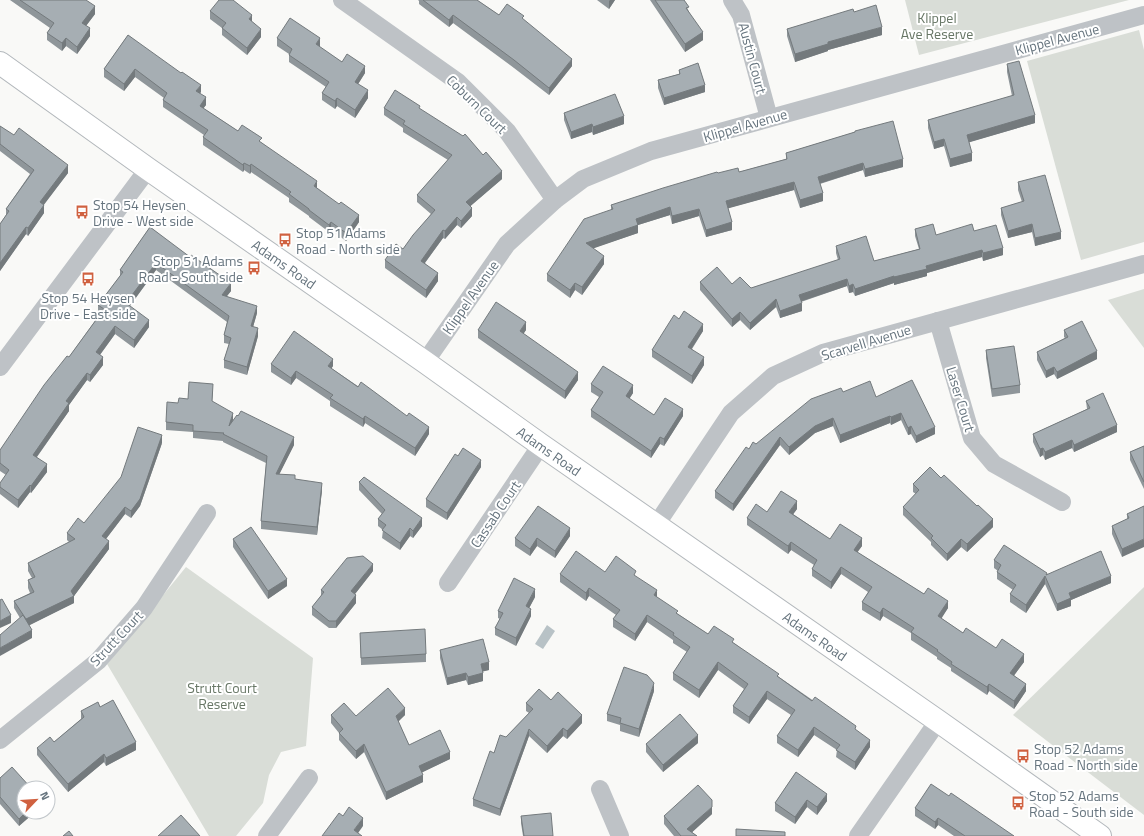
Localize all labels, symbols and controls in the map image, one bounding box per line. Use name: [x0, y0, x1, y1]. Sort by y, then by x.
park label: Klippel Ave Reserve: [901, 7, 973, 44]
street label: Klippel Avenue: [1013, 18, 1101, 60]
street label: Austin Court: [733, 20, 773, 96]
street label: Coburn Court: [442, 70, 512, 138]
street label: Klippel Avenue: [701, 103, 789, 147]
place label: Stop 54 Heysen Drive - West side: [93, 194, 194, 231]
bus stop icon: Stop 54 Heysen Drive - West side: [74, 204, 90, 220]
place label: Stop 51 Adams Road - North side: [296, 222, 400, 259]
bus stop icon: Stop 51 Adams Road - North side: [277, 232, 293, 248]
street label: Adams Road: [248, 234, 320, 294]
place label: Stop 51 Adams Road - South side: [138, 250, 243, 287]
street label: Klippel Avenue: [437, 256, 503, 338]
bus stop icon: Stop 51 Adams Road - South side: [246, 260, 262, 276]
bus stop icon: Stop 54 Heysen Drive - East side: [80, 271, 96, 287]
place label: Stop 54 Heysen Drive - East side: [40, 287, 136, 324]
street label: Scarvell Avenue: [819, 318, 913, 366]
street label: Laser Court: [941, 364, 981, 434]
street label: Adams Road: [513, 421, 585, 481]
street label: Cassab Court: [465, 476, 525, 552]
street label: Strutt Court: [85, 605, 147, 671]
street label: Adams Road: [779, 606, 851, 666]
park label: Strutt Court Reserve: [187, 677, 257, 714]
place label: Stop 52 Adams Road - North side: [1034, 738, 1138, 775]
bus stop icon: Stop 52 Adams Road - North side: [1015, 748, 1031, 764]
north arrow: [16, 780, 56, 820]
place label: Stop 52 Adams Road - South side: [1029, 785, 1134, 822]
text: N: [36, 789, 54, 803]
bus stop icon: Stop 52 Adams Road - South side: [1010, 795, 1026, 811]

